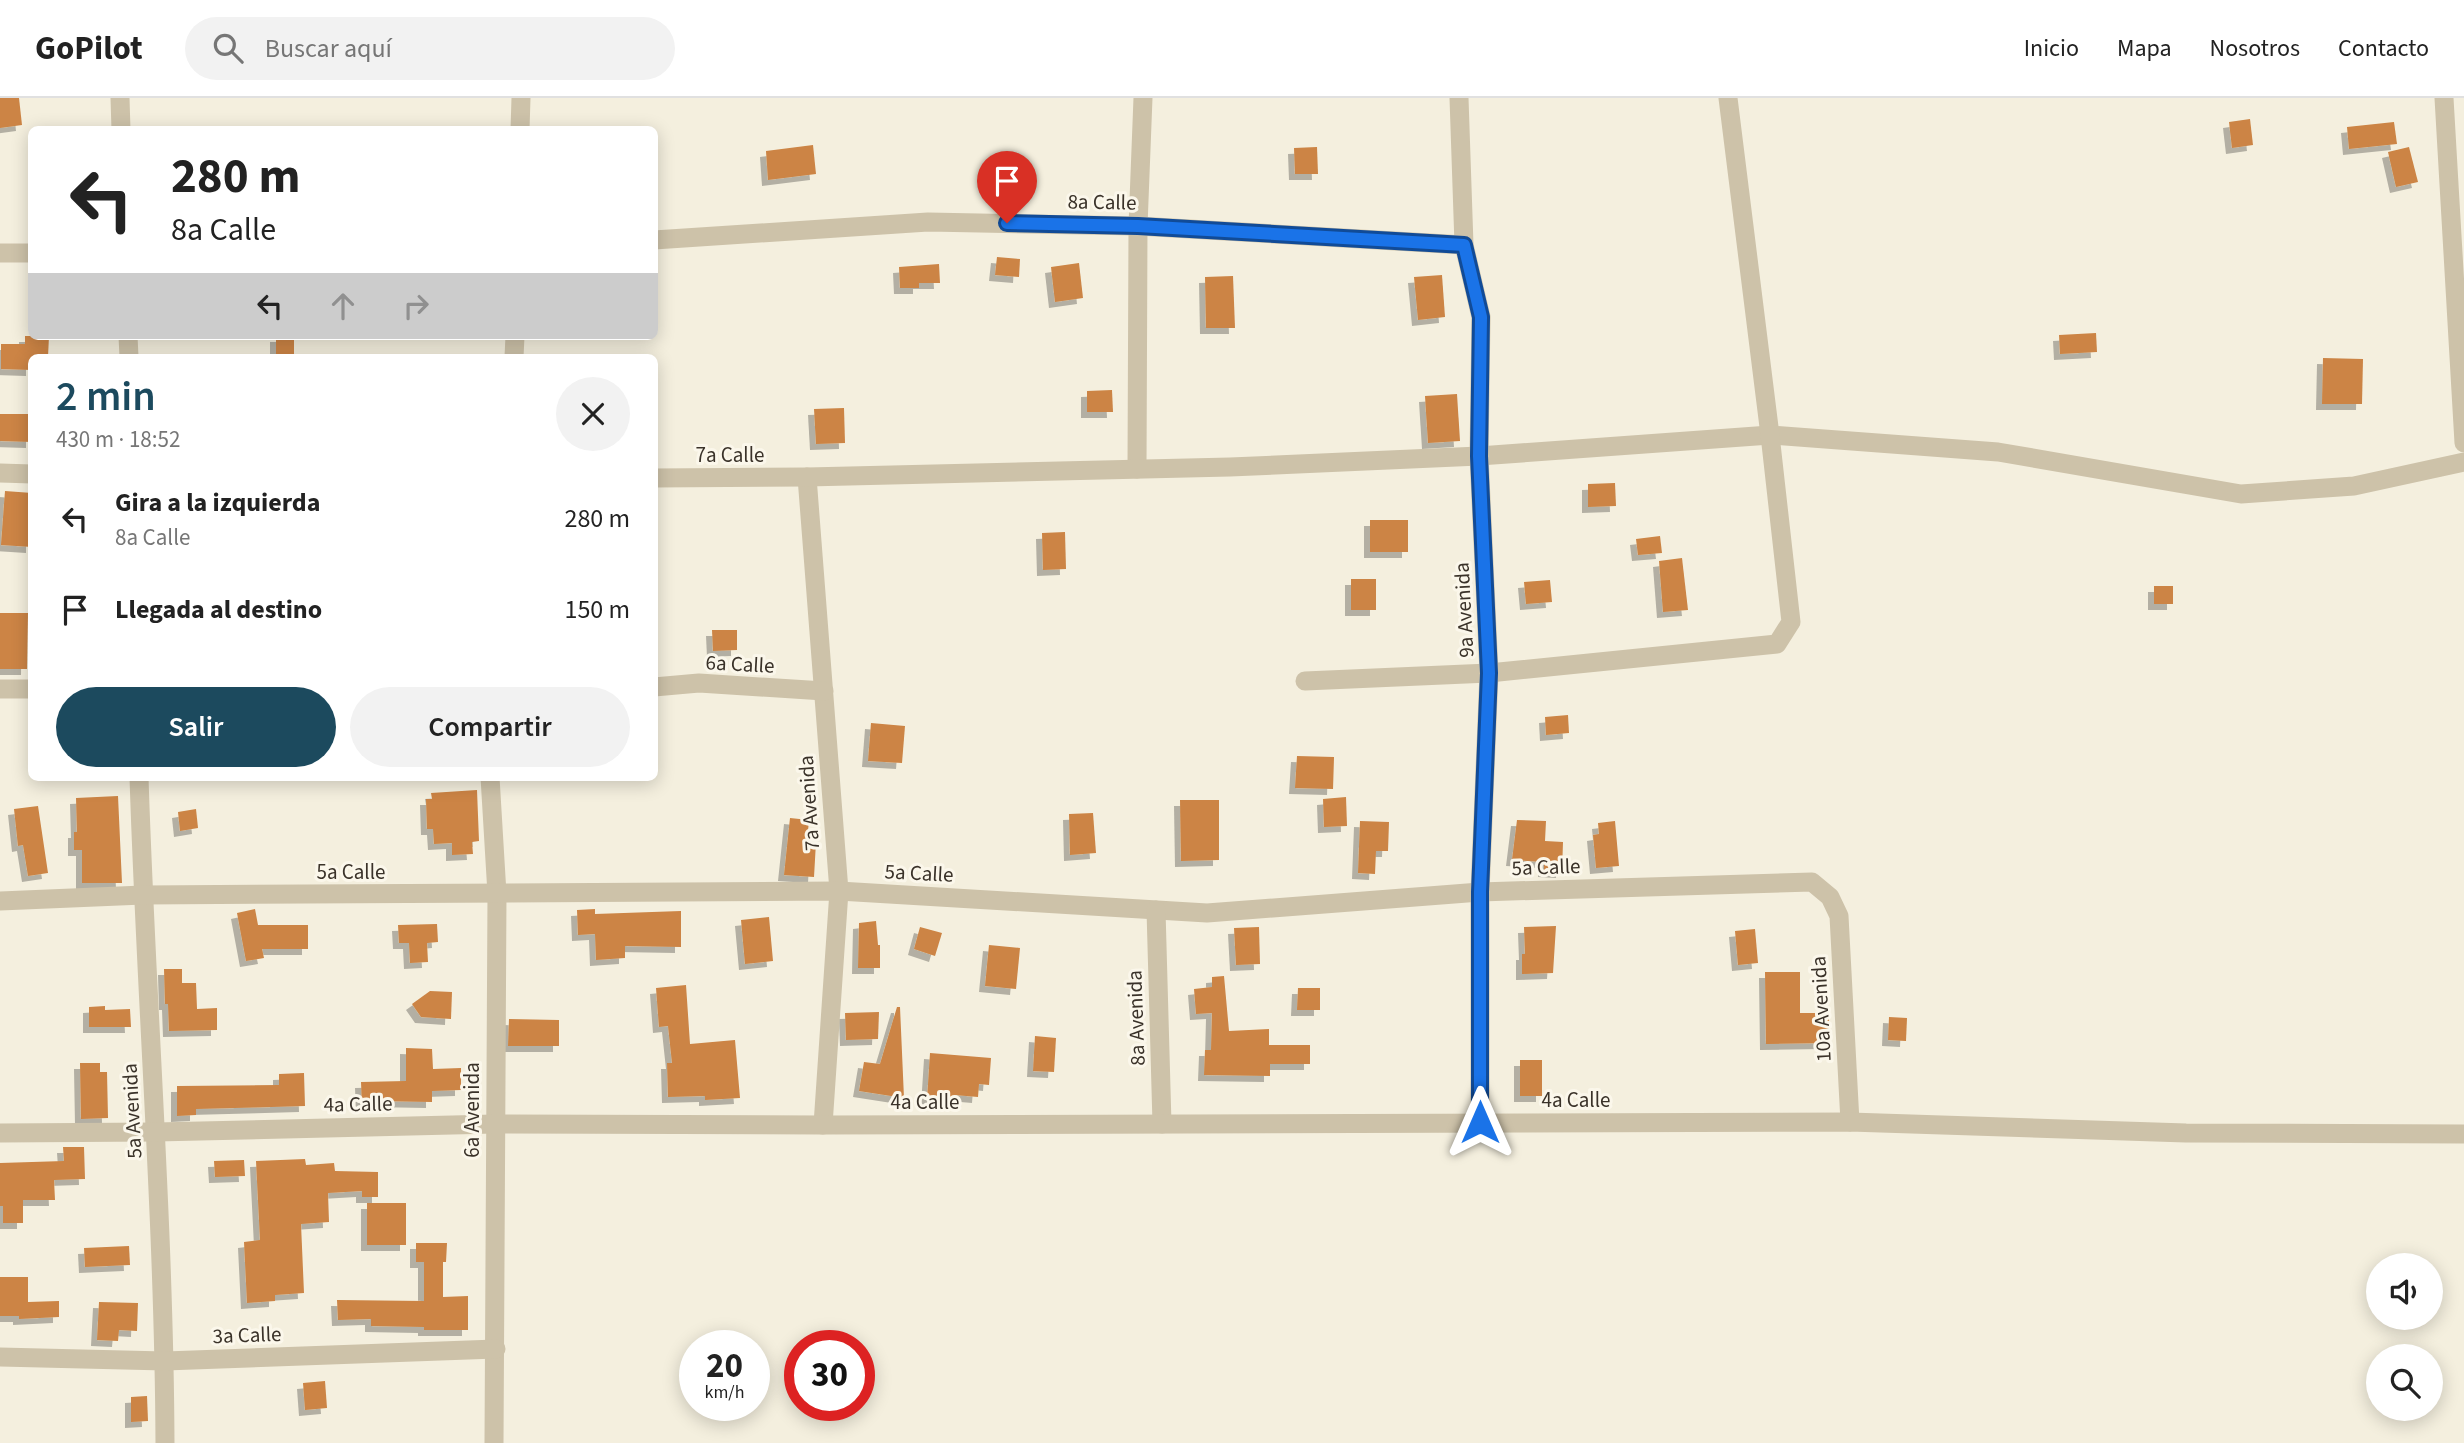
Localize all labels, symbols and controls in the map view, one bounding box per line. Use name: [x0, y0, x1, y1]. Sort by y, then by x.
search box: [185, 17, 675, 80]
text: GoPilot: [35, 25, 143, 72]
icon: search: [209, 29, 247, 67]
text: Buscar aquí: [265, 30, 392, 67]
text: Inicio: [2024, 31, 2079, 66]
text: Mapa: [2117, 31, 2172, 66]
text: Nosotros: [2210, 31, 2300, 66]
text: Contacto: [2338, 31, 2429, 66]
text: 280 m: [171, 142, 300, 212]
pin: [977, 151, 1037, 223]
icon: left: [56, 154, 147, 245]
icon: arrive: [988, 162, 1026, 200]
street label: 8a Calle: [1067, 186, 1137, 218]
text: 8a Calle: [171, 207, 276, 253]
icon: left: [251, 287, 289, 325]
icon: ahead: [324, 287, 362, 325]
icon: right: [397, 287, 435, 325]
text: 2 min: [56, 367, 156, 427]
button: close: [556, 377, 630, 451]
text: 430 m · 18:52: [56, 423, 180, 456]
street label: 7a Calle: [696, 440, 764, 470]
text: Gira a la izquierda: [115, 484, 320, 521]
icon: left: [56, 500, 94, 538]
text: 280 m: [564, 500, 630, 537]
text: 8a Calle: [115, 521, 191, 554]
street label: 9a Avenida: [1447, 562, 1481, 658]
icon: arrive: [56, 591, 94, 629]
text: Llegada al destino: [115, 591, 322, 628]
text: 150 m: [564, 591, 630, 628]
street label: 6a Calle: [705, 647, 775, 681]
button: Salir: [56, 687, 336, 767]
button: Compartir: [350, 687, 630, 767]
street label: 7a Avenida: [791, 754, 827, 852]
street label: 5a Calle: [1511, 851, 1581, 883]
street label: 5a Calle: [884, 856, 954, 890]
street label: 5a Calle: [317, 857, 385, 887]
street label: 10a Avenida: [1803, 955, 1839, 1063]
street label: 8a Avenida: [1119, 970, 1153, 1066]
street label: 6a Avenida: [457, 1062, 487, 1158]
street label: 5a Avenida: [115, 1063, 149, 1159]
position arrow: [1443, 1085, 1517, 1159]
street label: 4a Calle: [1542, 1085, 1610, 1115]
street label: 4a Calle: [891, 1087, 959, 1117]
street label: 4a Calle: [323, 1088, 393, 1120]
map controls: [2366, 1253, 2443, 1421]
button: sound: [2366, 1253, 2443, 1330]
street label: 3a Calle: [212, 1319, 282, 1351]
speed limit sign: 30: [784, 1330, 875, 1421]
text: 20: [706, 1341, 743, 1391]
button: search: [2366, 1344, 2443, 1421]
text: km/h: [705, 1380, 744, 1405]

